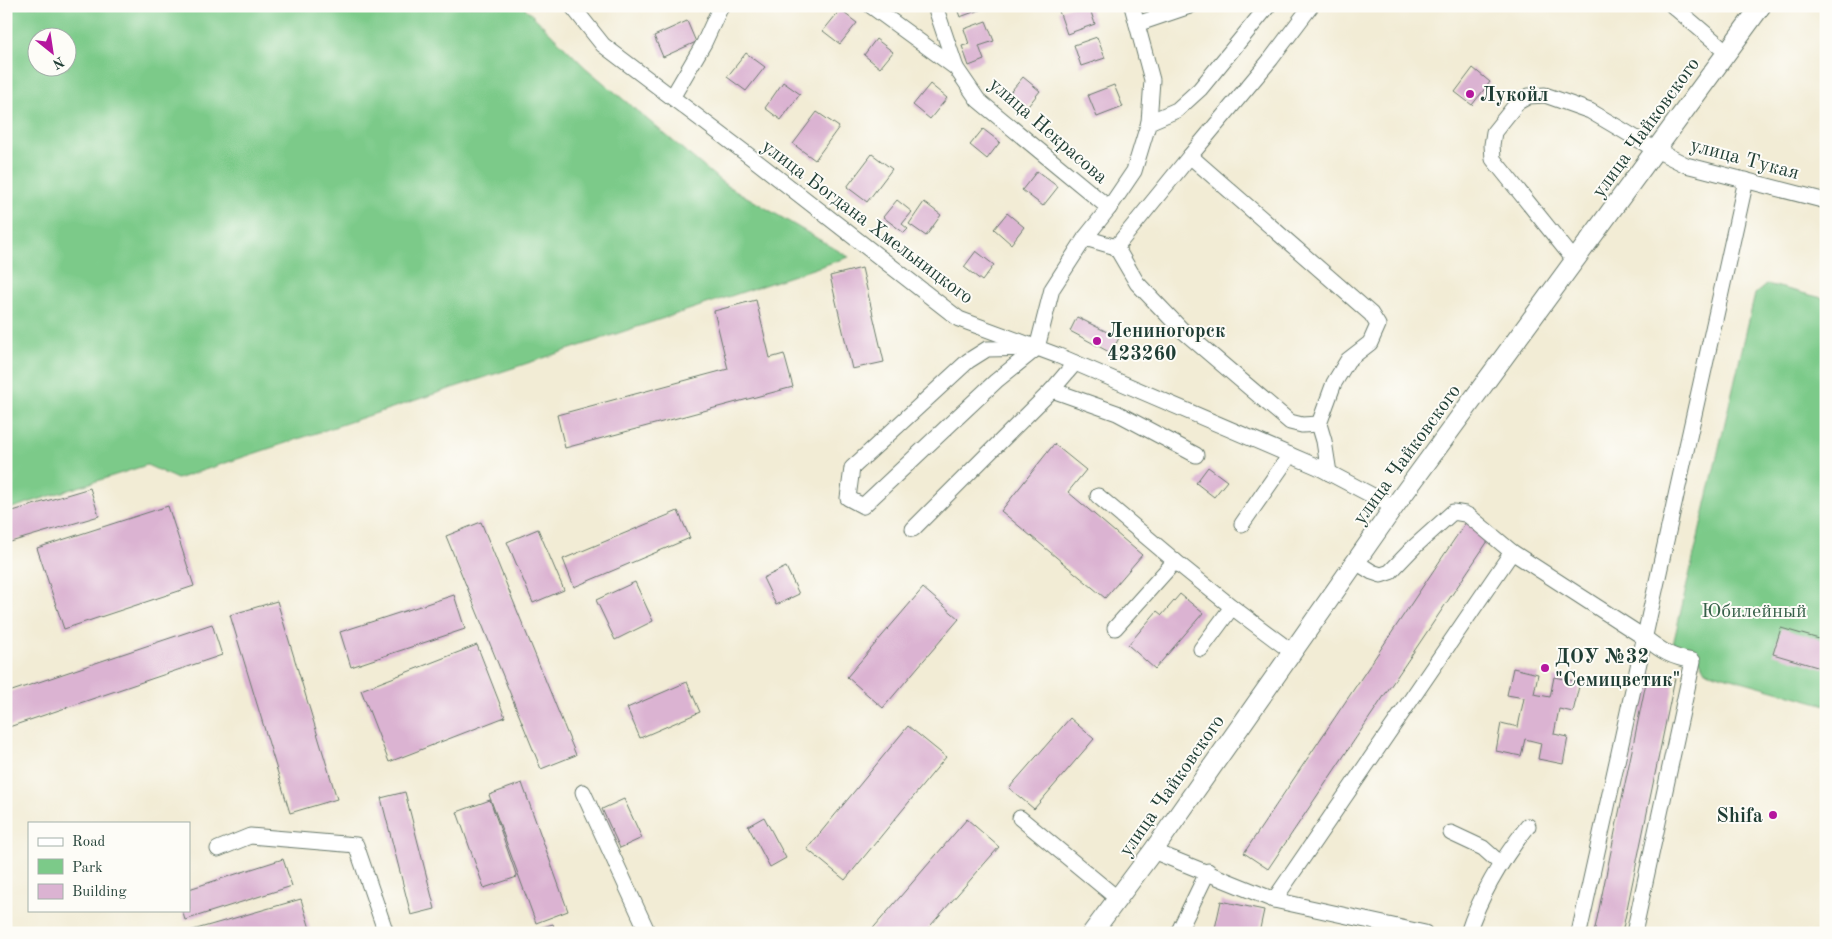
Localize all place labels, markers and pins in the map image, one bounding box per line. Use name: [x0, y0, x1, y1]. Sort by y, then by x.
place label: Лукойл: [1480, 86, 1549, 106]
marker: Лукойл: [1464, 88, 1476, 100]
place label: Лениногорск 423260: [1107, 322, 1226, 365]
marker: Лениногорск 423260: [1091, 335, 1103, 347]
place label: ДОУ №32 "Семицветик": [1555, 648, 1680, 691]
marker: ДОУ №32 "Семицветик": [1539, 662, 1551, 674]
place label: Shifa: [1716, 807, 1763, 827]
marker: Shifa: [1767, 809, 1779, 821]

